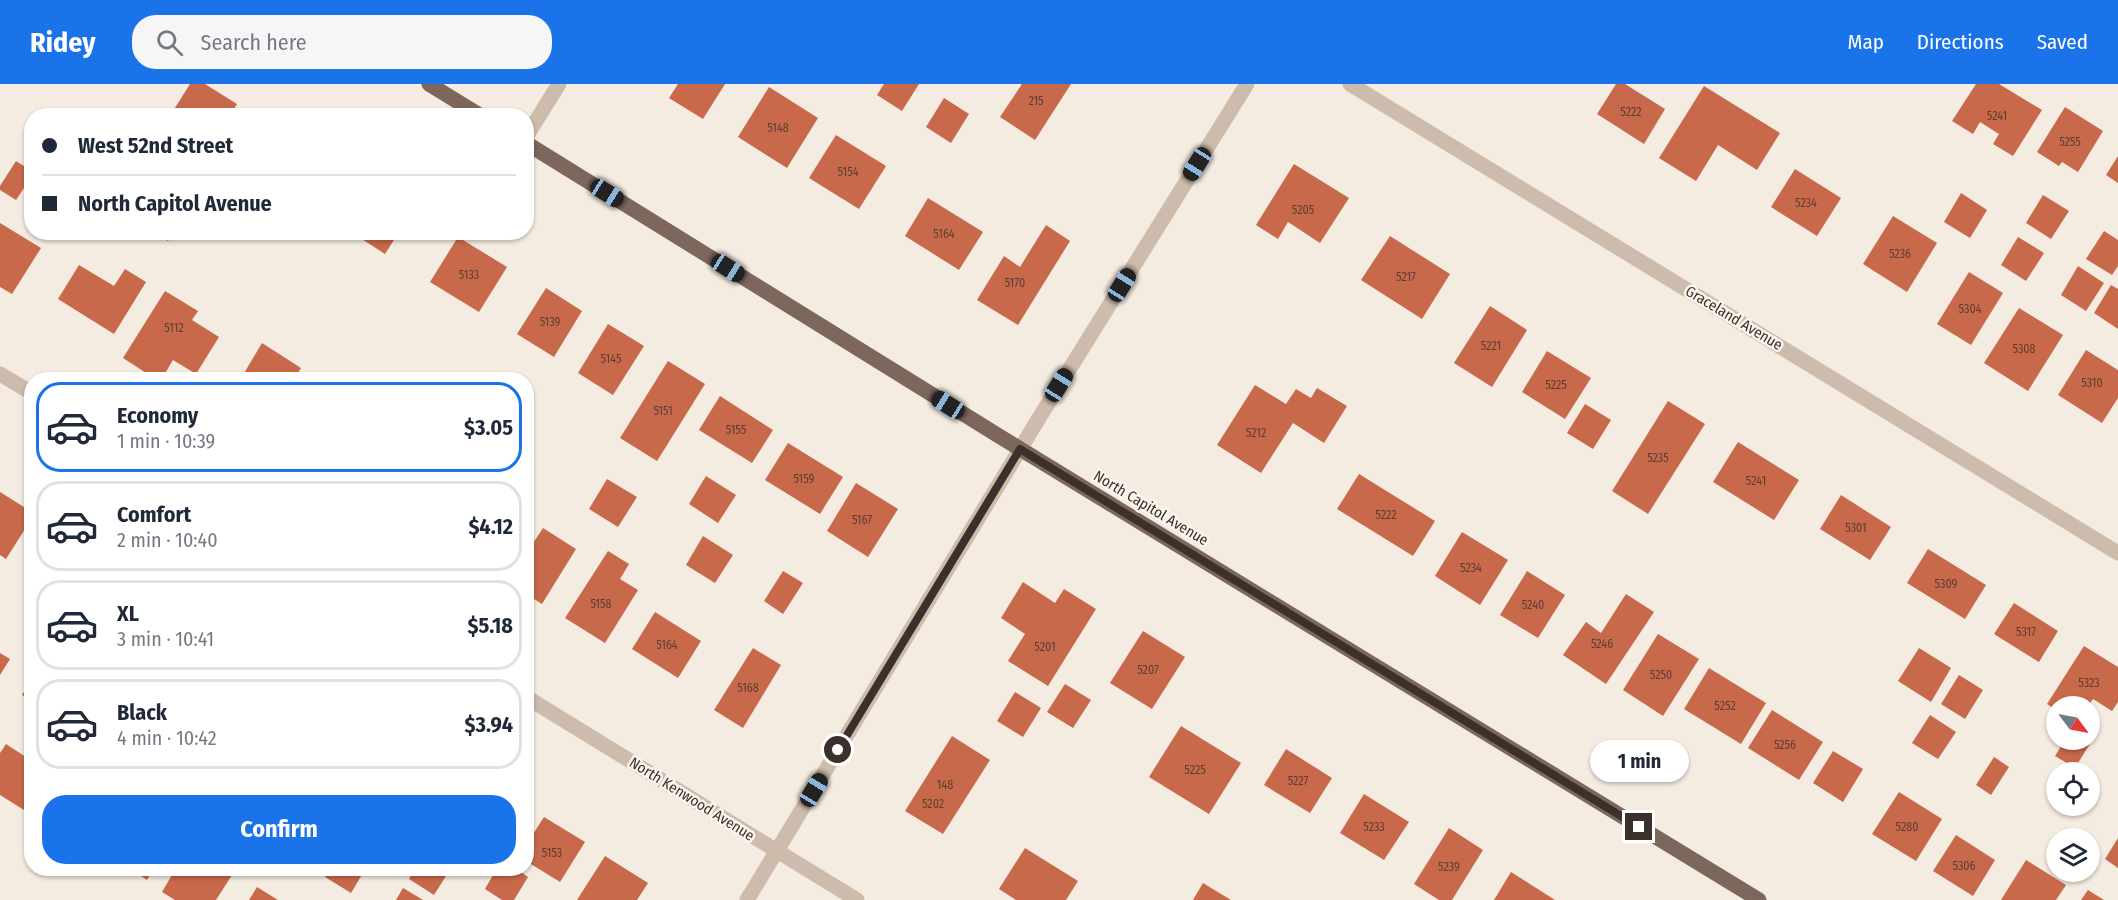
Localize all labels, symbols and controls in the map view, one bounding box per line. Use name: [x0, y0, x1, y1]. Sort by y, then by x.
search box: [132, 15, 552, 69]
text: Ridey: [30, 26, 96, 59]
icon: search: [153, 26, 186, 59]
text: Search here: [201, 29, 307, 56]
text: Map: [1847, 29, 1884, 55]
text: Directions: [1917, 29, 2004, 55]
text: Saved: [2037, 29, 2088, 55]
house number: 215: [1028, 94, 1044, 108]
house number: 5222: [1620, 105, 1642, 119]
house number: 5241: [1987, 109, 2007, 123]
house number: 5148: [767, 121, 789, 135]
text: West 52nd Street: [78, 132, 233, 159]
house number: 5255: [2059, 135, 2081, 149]
car: [1180, 144, 1214, 184]
house number: 5154: [838, 165, 859, 179]
car: [587, 176, 627, 210]
text: North Capitol Avenue: [78, 190, 272, 217]
house number: 5234: [1795, 196, 1817, 210]
house number: 5205: [1292, 203, 1315, 217]
house number: 5164: [933, 227, 955, 241]
house number: 5236: [1889, 247, 1911, 261]
car: [708, 251, 748, 285]
car: [1105, 265, 1139, 305]
house number: 5133: [459, 268, 479, 282]
house number: 5217: [1396, 270, 1416, 284]
house number: 5170: [1005, 276, 1025, 290]
street label: Graceland Avenue: [1682, 282, 1786, 354]
house number: 5304: [1959, 302, 1982, 316]
house number: 5139: [540, 315, 561, 329]
house number: 5112: [164, 321, 184, 335]
house number: 5221: [1481, 339, 1501, 353]
house number: 5308: [2012, 342, 2036, 356]
house number: 5145: [601, 352, 622, 366]
car: [1042, 365, 1076, 405]
house number: 5310: [2081, 376, 2103, 390]
house number: 5225: [1545, 378, 1567, 392]
car: [928, 388, 968, 422]
icon: car: [45, 400, 99, 454]
text: Economy: [117, 402, 198, 429]
house number: 5151: [653, 404, 673, 418]
text: $3.05: [464, 414, 513, 441]
house number: 5155: [726, 423, 747, 437]
house number: 5212: [1246, 426, 1266, 440]
text: 1 min · 10:39: [117, 429, 215, 453]
house number: 5235: [1647, 451, 1669, 465]
street label: North Capitol Avenue: [1091, 467, 1211, 549]
house number: 5159: [794, 472, 815, 486]
house number: 5241: [1746, 474, 1766, 488]
icon: car: [45, 499, 99, 553]
text: Comfort: [117, 501, 191, 528]
house number: 5222: [1375, 508, 1397, 522]
text: $4.12: [468, 513, 513, 540]
house number: 5167: [852, 513, 872, 527]
house number: 5301: [1845, 521, 1867, 535]
text: 2 min · 10:40: [117, 528, 218, 552]
house number: 5234: [1460, 561, 1482, 575]
house number: 5309: [1935, 577, 1958, 591]
house number: 5158: [590, 597, 612, 611]
icon: car: [45, 598, 99, 652]
house number: 5240: [1522, 598, 1544, 612]
text: XL: [117, 600, 139, 627]
text: $5.18: [467, 612, 513, 639]
house number: 5317: [2016, 625, 2036, 639]
text: 3 min · 10:41: [117, 627, 214, 651]
house number: 5246: [1591, 637, 1613, 651]
house number: 5164: [656, 638, 678, 652]
house number: 5201: [1034, 640, 1056, 654]
house number: 5207: [1137, 663, 1159, 677]
house number: 5250: [1650, 668, 1672, 682]
house number: 5323: [2078, 676, 2100, 690]
house number: 5168: [737, 681, 759, 695]
north arrow: [2046, 696, 2100, 750]
map controls: [2046, 696, 2100, 882]
icon: car: [45, 697, 99, 751]
text: Black: [117, 699, 167, 726]
house number: 5252: [1714, 699, 1736, 713]
text: $3.94: [465, 711, 513, 738]
text: 4 min · 10:42: [117, 726, 217, 750]
route start: [824, 736, 851, 763]
house number: 5256: [1774, 738, 1796, 752]
callout: 1 min: [1590, 740, 1688, 782]
text: 1 min: [1618, 749, 1661, 773]
street label: North Kenwood Avenue: [626, 753, 758, 845]
button: locate: [2046, 762, 2100, 816]
house number: 5225: [1184, 763, 1206, 777]
car: [797, 770, 831, 810]
house number: 5227: [1288, 774, 1309, 788]
house number: 148: [937, 778, 953, 792]
button: Confirm: [42, 795, 516, 864]
house number: 5202: [922, 797, 944, 811]
route end: [1625, 813, 1652, 840]
house number: 5233: [1363, 820, 1385, 834]
house number: 5280: [1896, 820, 1918, 834]
button: layers: [2046, 828, 2100, 882]
house number: 5153: [542, 846, 562, 860]
house number: 5306: [1952, 859, 1976, 873]
house number: 5239: [1438, 860, 1460, 874]

